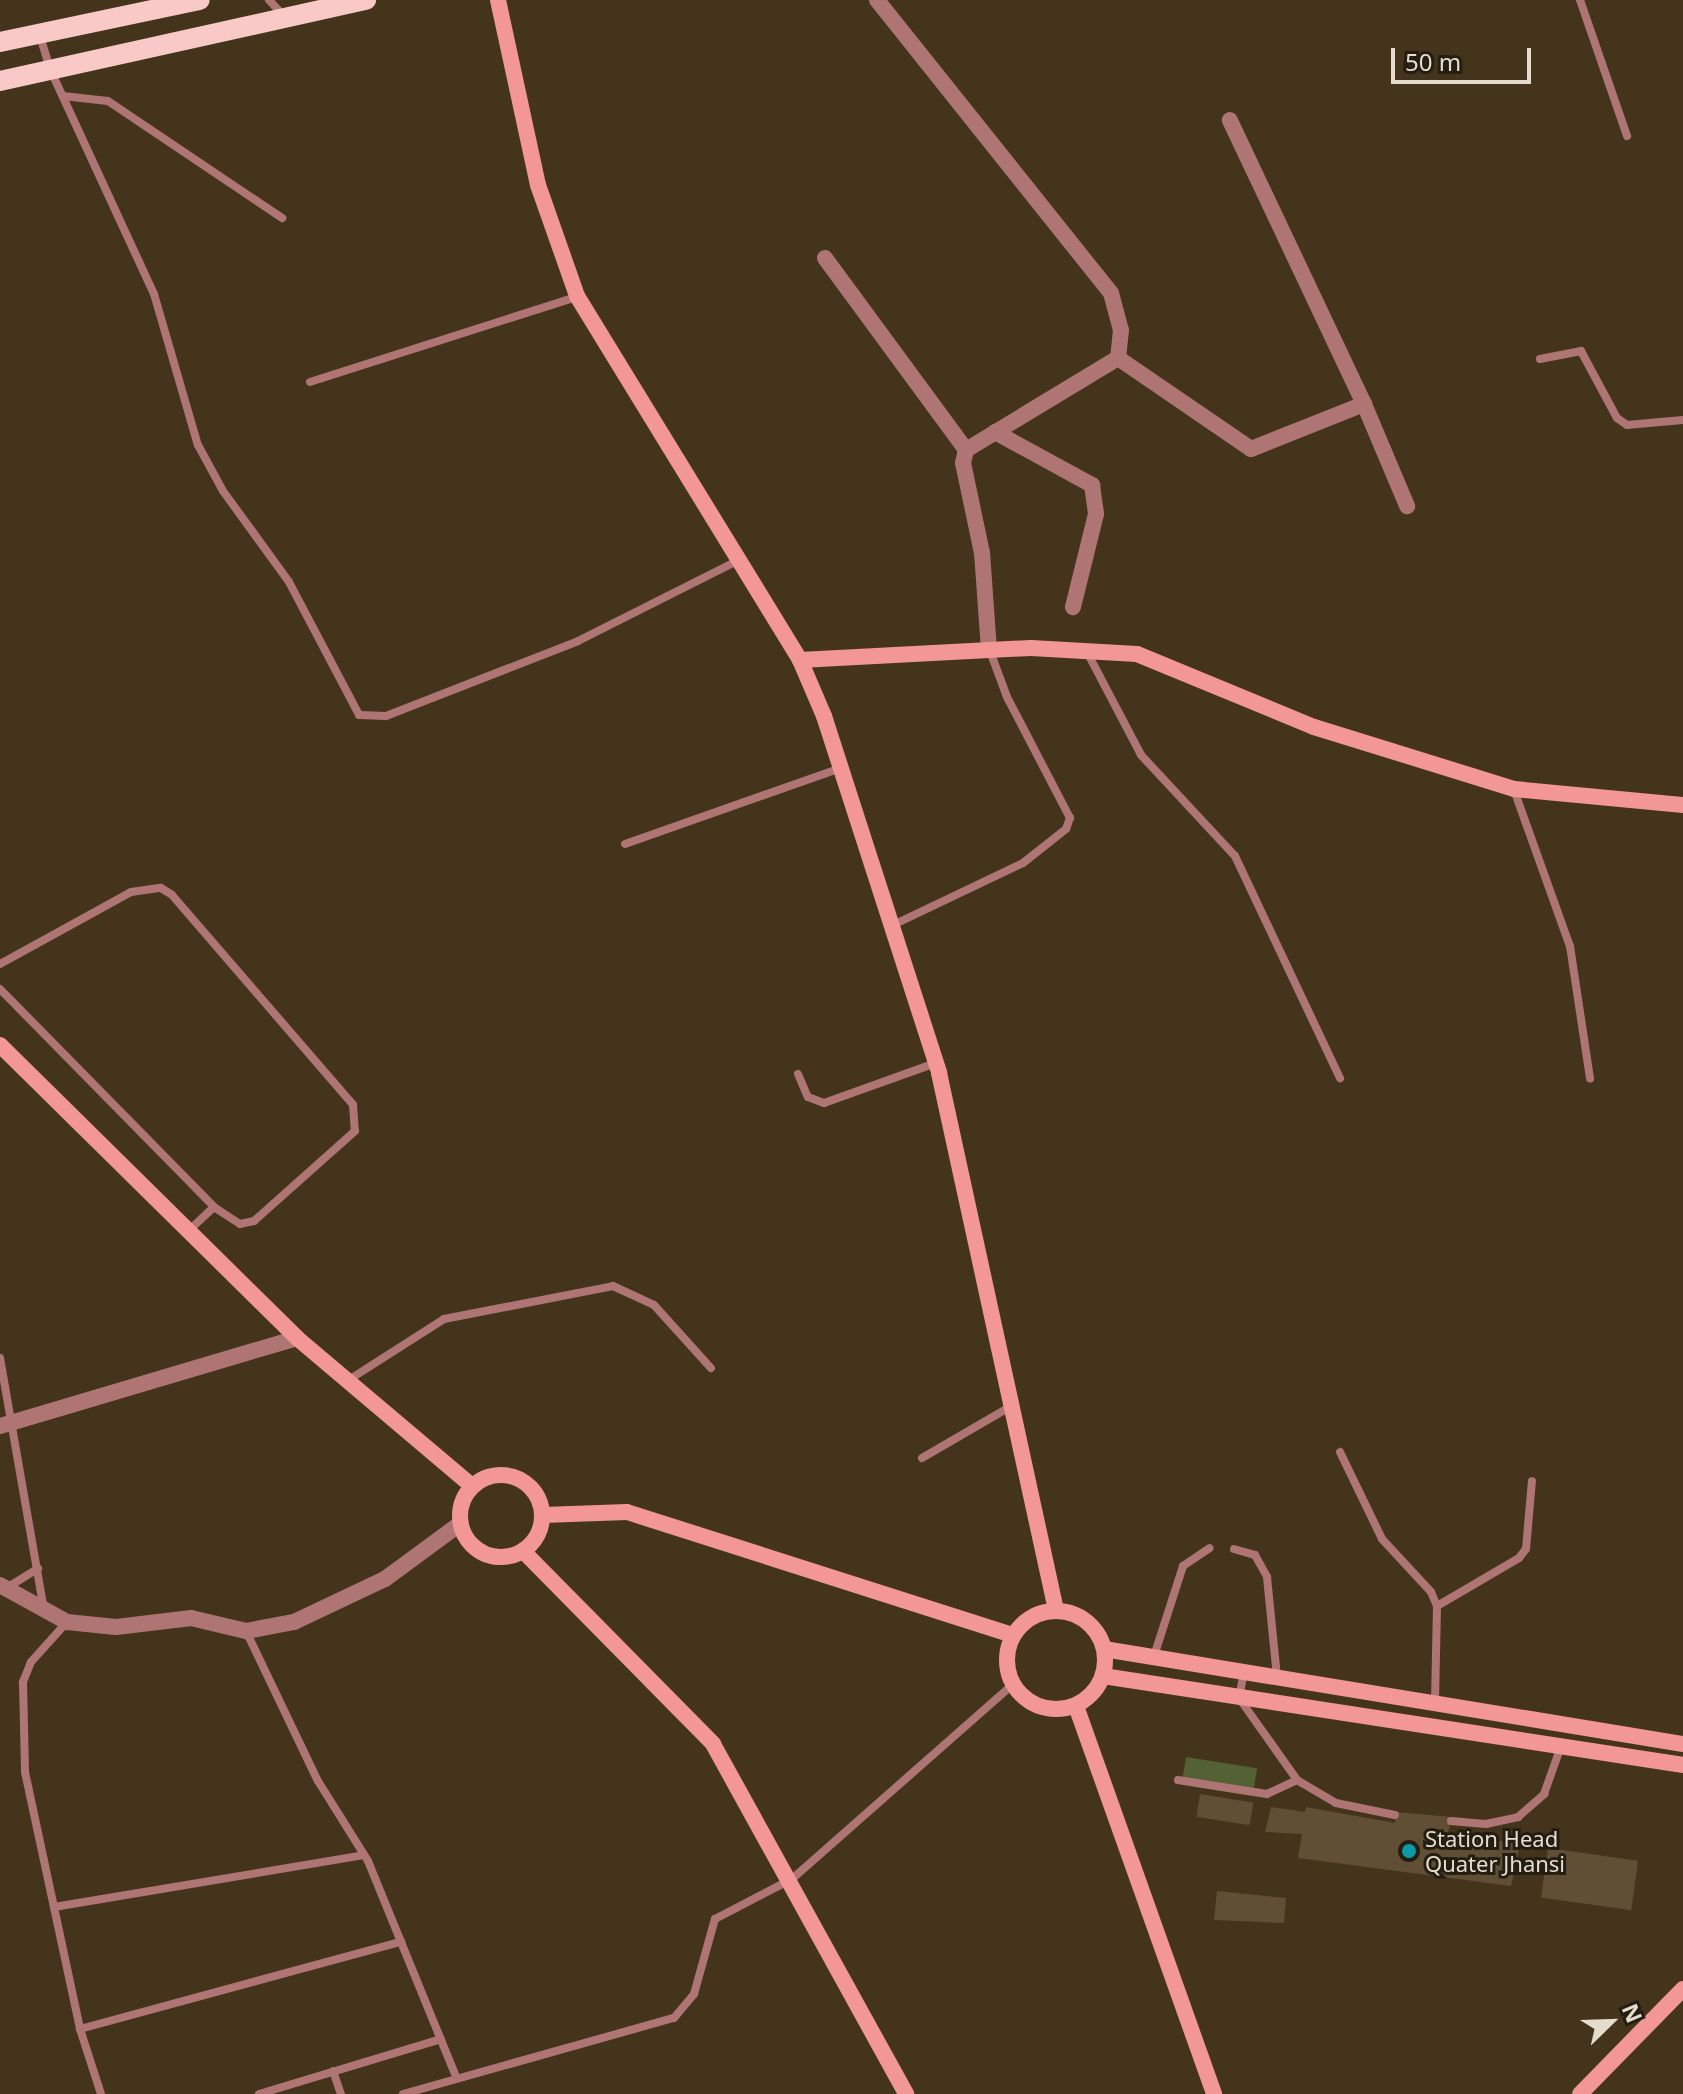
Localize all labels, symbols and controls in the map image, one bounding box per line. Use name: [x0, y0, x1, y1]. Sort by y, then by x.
scale bar: [1395, 32, 1535, 82]
text: 50 m: [1405, 45, 1461, 78]
place label: Station Head Quater Jhansi: [1425, 1825, 1565, 1876]
marker: Station Head Quater Jhansi: [1400, 1842, 1418, 1860]
north arrow: [1571, 1982, 1651, 2062]
text: N: [1616, 1999, 1650, 2027]

